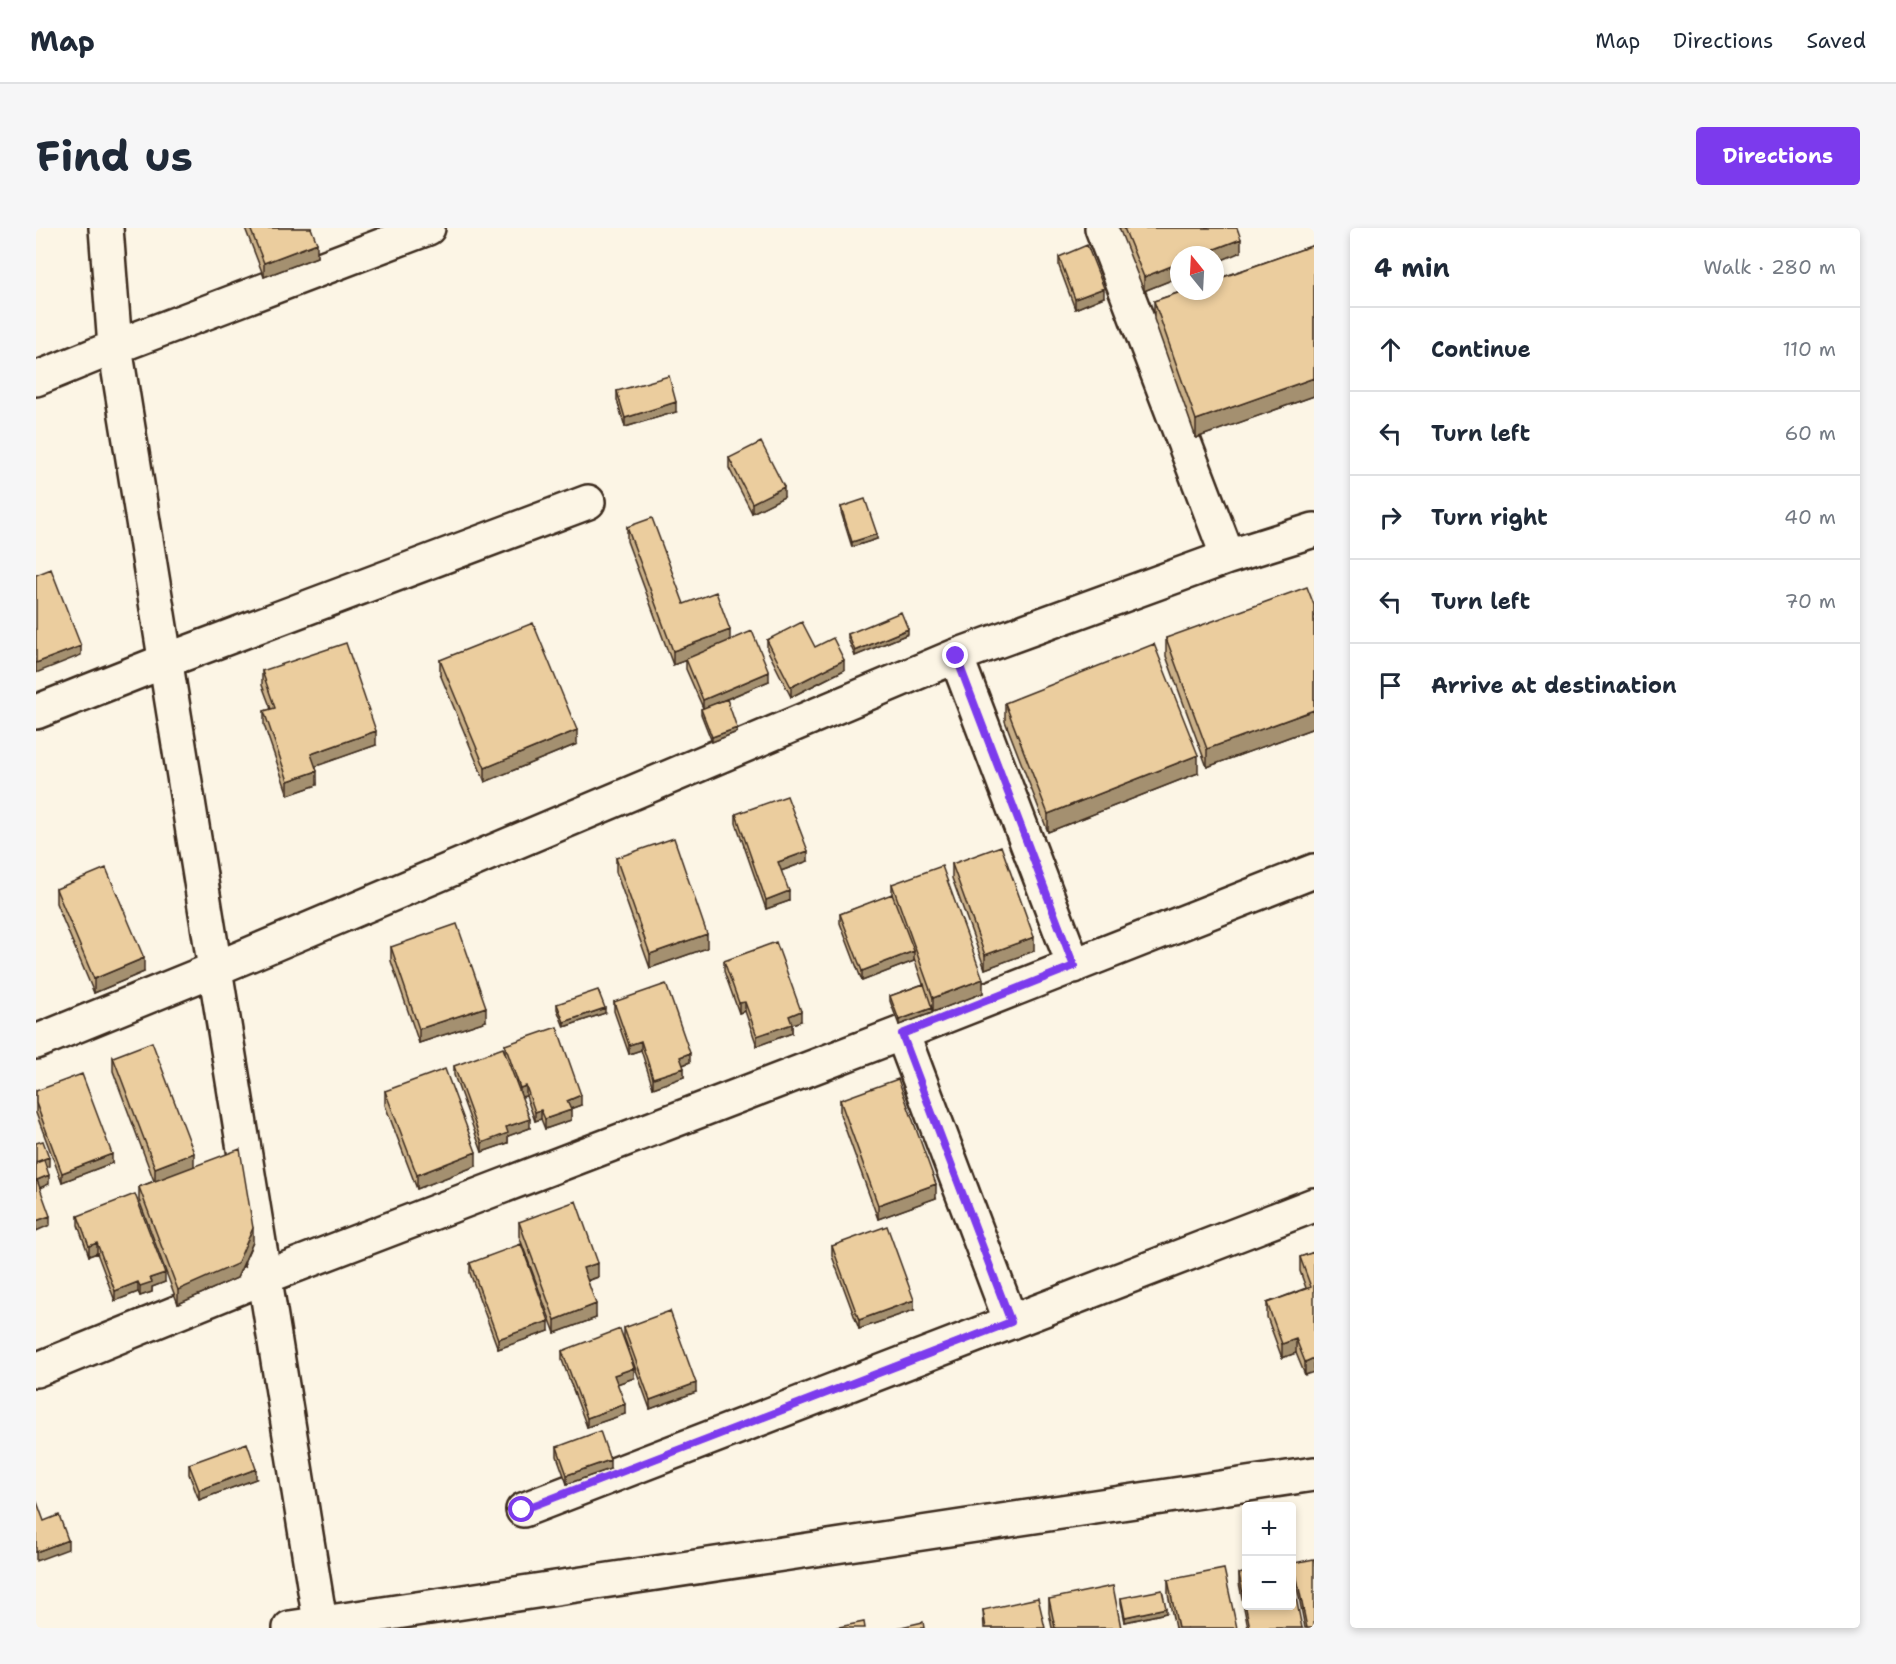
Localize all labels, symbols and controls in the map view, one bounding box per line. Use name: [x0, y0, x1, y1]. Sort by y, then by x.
text: Map: [30, 22, 95, 60]
text: Map: [1595, 27, 1640, 55]
text: Directions: [1673, 27, 1773, 55]
text: Saved: [1806, 27, 1866, 55]
button: Directions: [1696, 127, 1860, 185]
text: Find us: [36, 128, 193, 184]
north arrow: [1170, 246, 1224, 300]
text: 4 min: [1374, 250, 1450, 285]
text: Walk · 280 m: [1703, 254, 1836, 280]
icon: ahead: [1374, 333, 1407, 366]
text: Continue: [1431, 335, 1531, 364]
text: 110 m: [1782, 336, 1836, 362]
icon: left: [1374, 417, 1407, 450]
text: Turn left: [1431, 419, 1530, 448]
text: 60 m: [1784, 420, 1836, 446]
icon: right: [1374, 501, 1407, 534]
text: Turn right: [1431, 503, 1548, 532]
text: 40 m: [1784, 504, 1836, 530]
icon: left: [1374, 585, 1407, 618]
text: Turn left: [1431, 587, 1530, 616]
text: 70 m: [1784, 588, 1836, 614]
route end: [942, 642, 968, 668]
icon: arrive: [1374, 669, 1407, 702]
text: Arrive at destination: [1431, 671, 1677, 700]
route start: [508, 1496, 534, 1522]
map controls: [1242, 1502, 1296, 1610]
button: +: [1242, 1502, 1296, 1556]
button: −: [1242, 1556, 1296, 1610]

